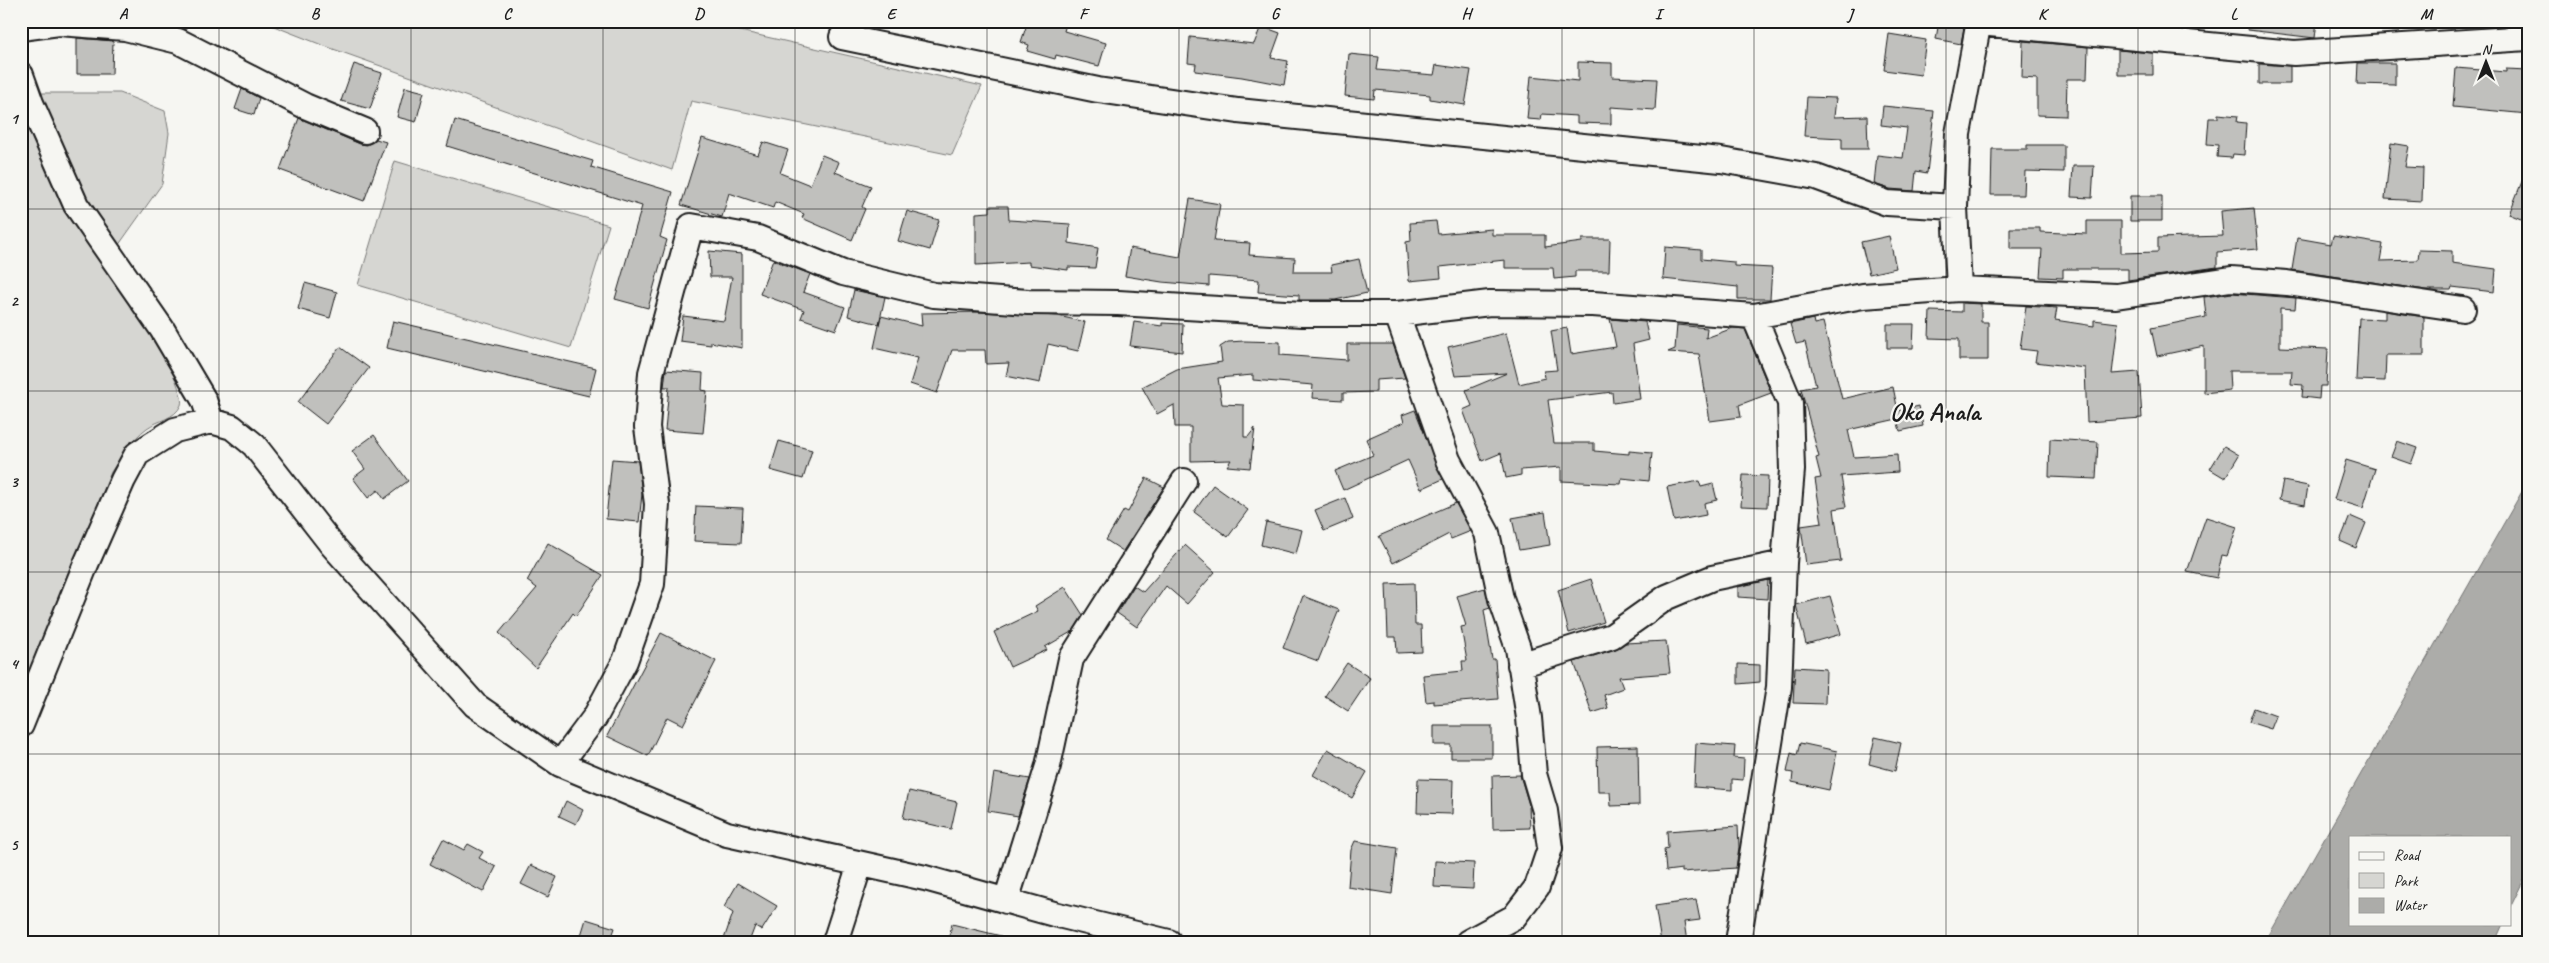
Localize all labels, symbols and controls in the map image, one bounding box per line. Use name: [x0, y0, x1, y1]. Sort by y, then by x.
text: A: [119, 4, 129, 24]
text: B: [311, 4, 321, 24]
text: C: [503, 4, 513, 24]
text: D: [694, 4, 705, 24]
text: E: [887, 4, 898, 24]
text: F: [1079, 4, 1090, 24]
text: G: [1271, 4, 1281, 24]
text: H: [1461, 4, 1473, 24]
text: I: [1655, 4, 1665, 24]
text: J: [1846, 4, 1855, 24]
text: K: [2038, 4, 2050, 24]
text: L: [2231, 4, 2239, 24]
text: M: [2420, 4, 2434, 24]
north arrow: [2462, 38, 2512, 88]
text: N: [2482, 41, 2493, 58]
text: 1: [10, 109, 19, 129]
text: 2: [10, 291, 19, 311]
district label: Oko Anala: [1890, 395, 1982, 428]
text: 3: [10, 472, 19, 492]
text: 4: [10, 654, 19, 674]
text: 5: [11, 835, 20, 855]
legend: [2349, 836, 2512, 926]
text: Road: [2394, 846, 2421, 865]
text: Park: [2394, 872, 2419, 891]
text: Water: [2394, 896, 2428, 915]

